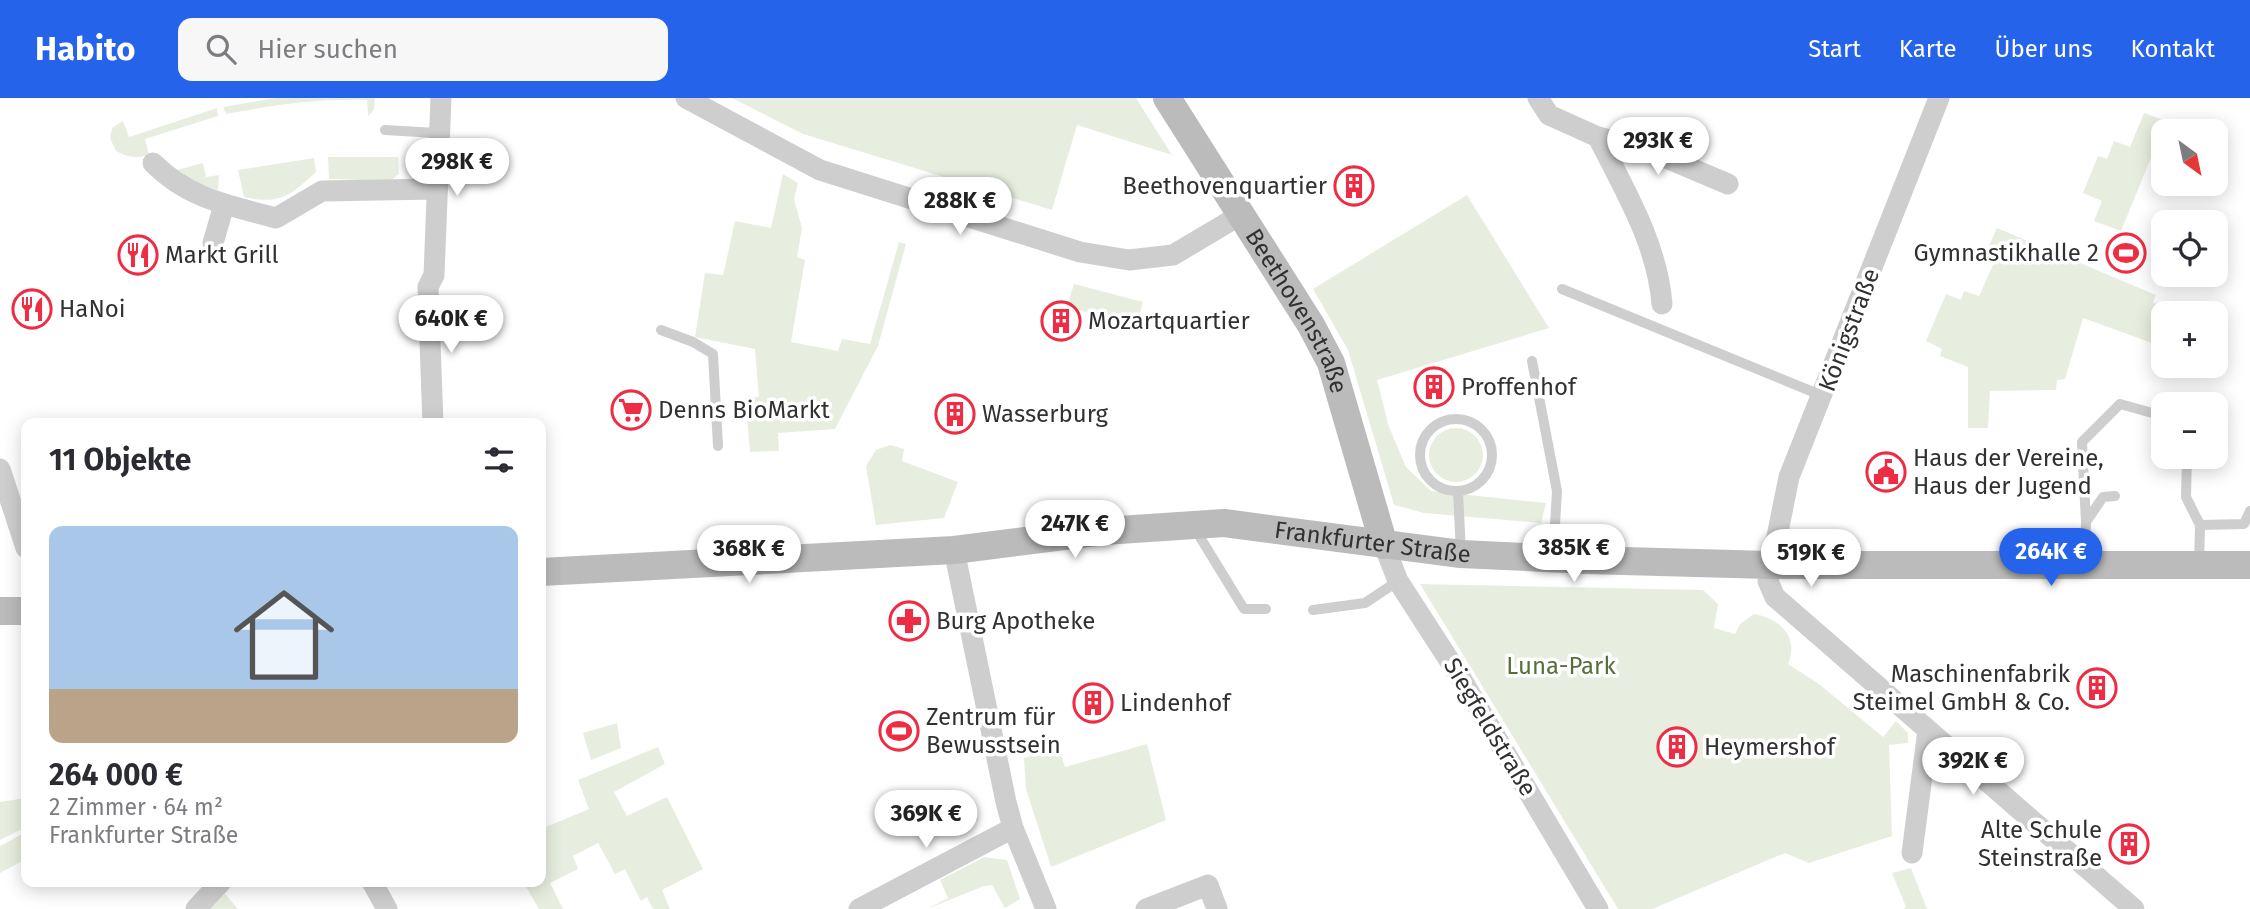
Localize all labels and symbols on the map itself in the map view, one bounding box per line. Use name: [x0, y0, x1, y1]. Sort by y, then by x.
pin: 293K €: [1601, 118, 1715, 177]
north arrow: [2151, 119, 2228, 196]
pin: 298K €: [400, 139, 514, 198]
building icon: Beethovenquartier: [1333, 165, 1375, 207]
place label: Beethovenquartier: [1122, 172, 1328, 200]
pin: 288K €: [903, 178, 1017, 237]
street label: Beethovenstraße: [1240, 223, 1353, 396]
sports icon: Gymnastikhalle 2: [2105, 232, 2147, 274]
restaurant icon: Markt Grill: [117, 234, 159, 276]
place label: Gymnastikhalle 2: [1914, 239, 2099, 267]
place label: Markt Grill: [165, 241, 279, 269]
street label: Königstraße: [1813, 264, 1885, 396]
restaurant icon: HaNoi: [11, 288, 53, 330]
place label: HaNoi: [59, 295, 126, 323]
pin: 640K €: [394, 296, 508, 355]
building icon: Mozartquartier: [1040, 300, 1082, 342]
place label: Mozartquartier: [1088, 307, 1250, 335]
building icon: Proffenhof: [1413, 366, 1455, 408]
place label: Proffenhof: [1461, 373, 1578, 401]
supermarket icon: Denns BioMarkt: [610, 389, 652, 431]
building icon: Wasserburg: [934, 393, 976, 435]
place label: Denns BioMarkt: [658, 396, 830, 424]
place label: Wasserburg: [982, 400, 1109, 428]
place label: Haus der Vereine, Haus der Jugend: [1913, 444, 2104, 500]
public building icon: Haus der Vereine, Haus der Jugend: [1865, 451, 1907, 493]
pin: 247K €: [1018, 500, 1132, 560]
street label: Frankfurter Straße: [1273, 516, 1471, 568]
pin: 385K €: [1517, 524, 1631, 584]
pin: 368K €: [692, 526, 806, 585]
pin: 264K €: [1994, 528, 2108, 588]
pin: 519K €: [1754, 530, 1868, 589]
pharmacy icon: Burg Apotheke: [888, 600, 930, 642]
place label: Burg Apotheke: [936, 607, 1095, 635]
park label: Luna-Park: [1506, 652, 1616, 680]
street label: Siegfeldstraße: [1438, 653, 1542, 801]
place label: Maschinenfabrik Steimel GmbH & Co.: [1853, 660, 2071, 716]
building icon: Maschinenfabrik Steimel GmbH & Co.: [2076, 667, 2118, 709]
building icon: Lindenhof: [1072, 682, 1114, 724]
place label: Lindenhof: [1120, 689, 1232, 717]
place label: Zentrum für Bewusstsein: [926, 703, 1061, 759]
sports icon: Zentrum für Bewusstsein: [878, 710, 920, 752]
building icon: Heymershof: [1656, 726, 1698, 768]
place label: Heymershof: [1704, 733, 1837, 761]
pin: 392K €: [1916, 738, 2030, 797]
pin: 369K €: [869, 790, 983, 850]
place label: Alte Schule Steinstraße: [1978, 816, 2102, 872]
building icon: Alte Schule Steinstraße: [2108, 823, 2150, 865]

